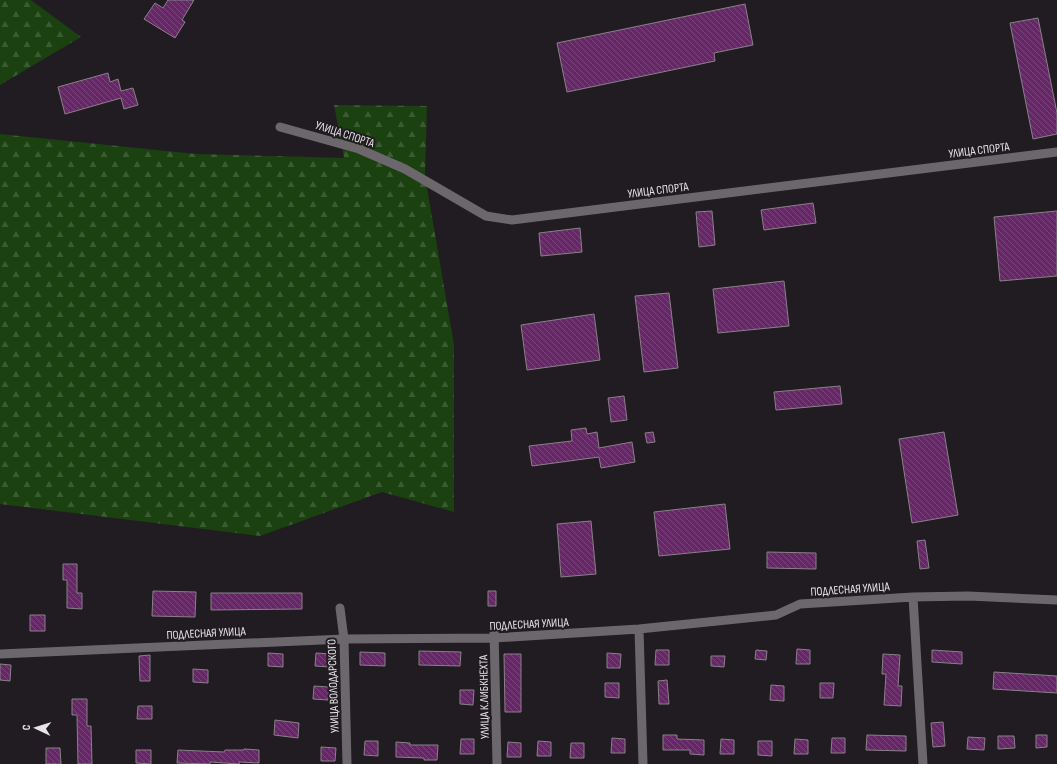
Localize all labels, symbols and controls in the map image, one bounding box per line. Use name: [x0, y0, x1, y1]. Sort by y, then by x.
street label: УЛИЦА СПОРТА: [313, 118, 377, 151]
street label: УЛИЦА СПОРТА: [948, 139, 1011, 162]
street label: УЛИЦА СПОРТА: [627, 179, 690, 202]
street label: ПОДЛЕСНАЯ УЛИЦА: [810, 579, 891, 600]
street label: ПОДЛЕСНАЯ УЛИЦА: [489, 615, 570, 634]
street label: ПОДЛЕСНАЯ УЛИЦА: [166, 624, 247, 643]
street label: УЛИЦА ВОЛОДАРСКОГО: [324, 639, 343, 733]
street label: УЛИЦА К.ЛИБКНЕХТА: [476, 654, 493, 739]
north arrow: [16, 708, 56, 748]
text: С: [20, 724, 33, 731]

